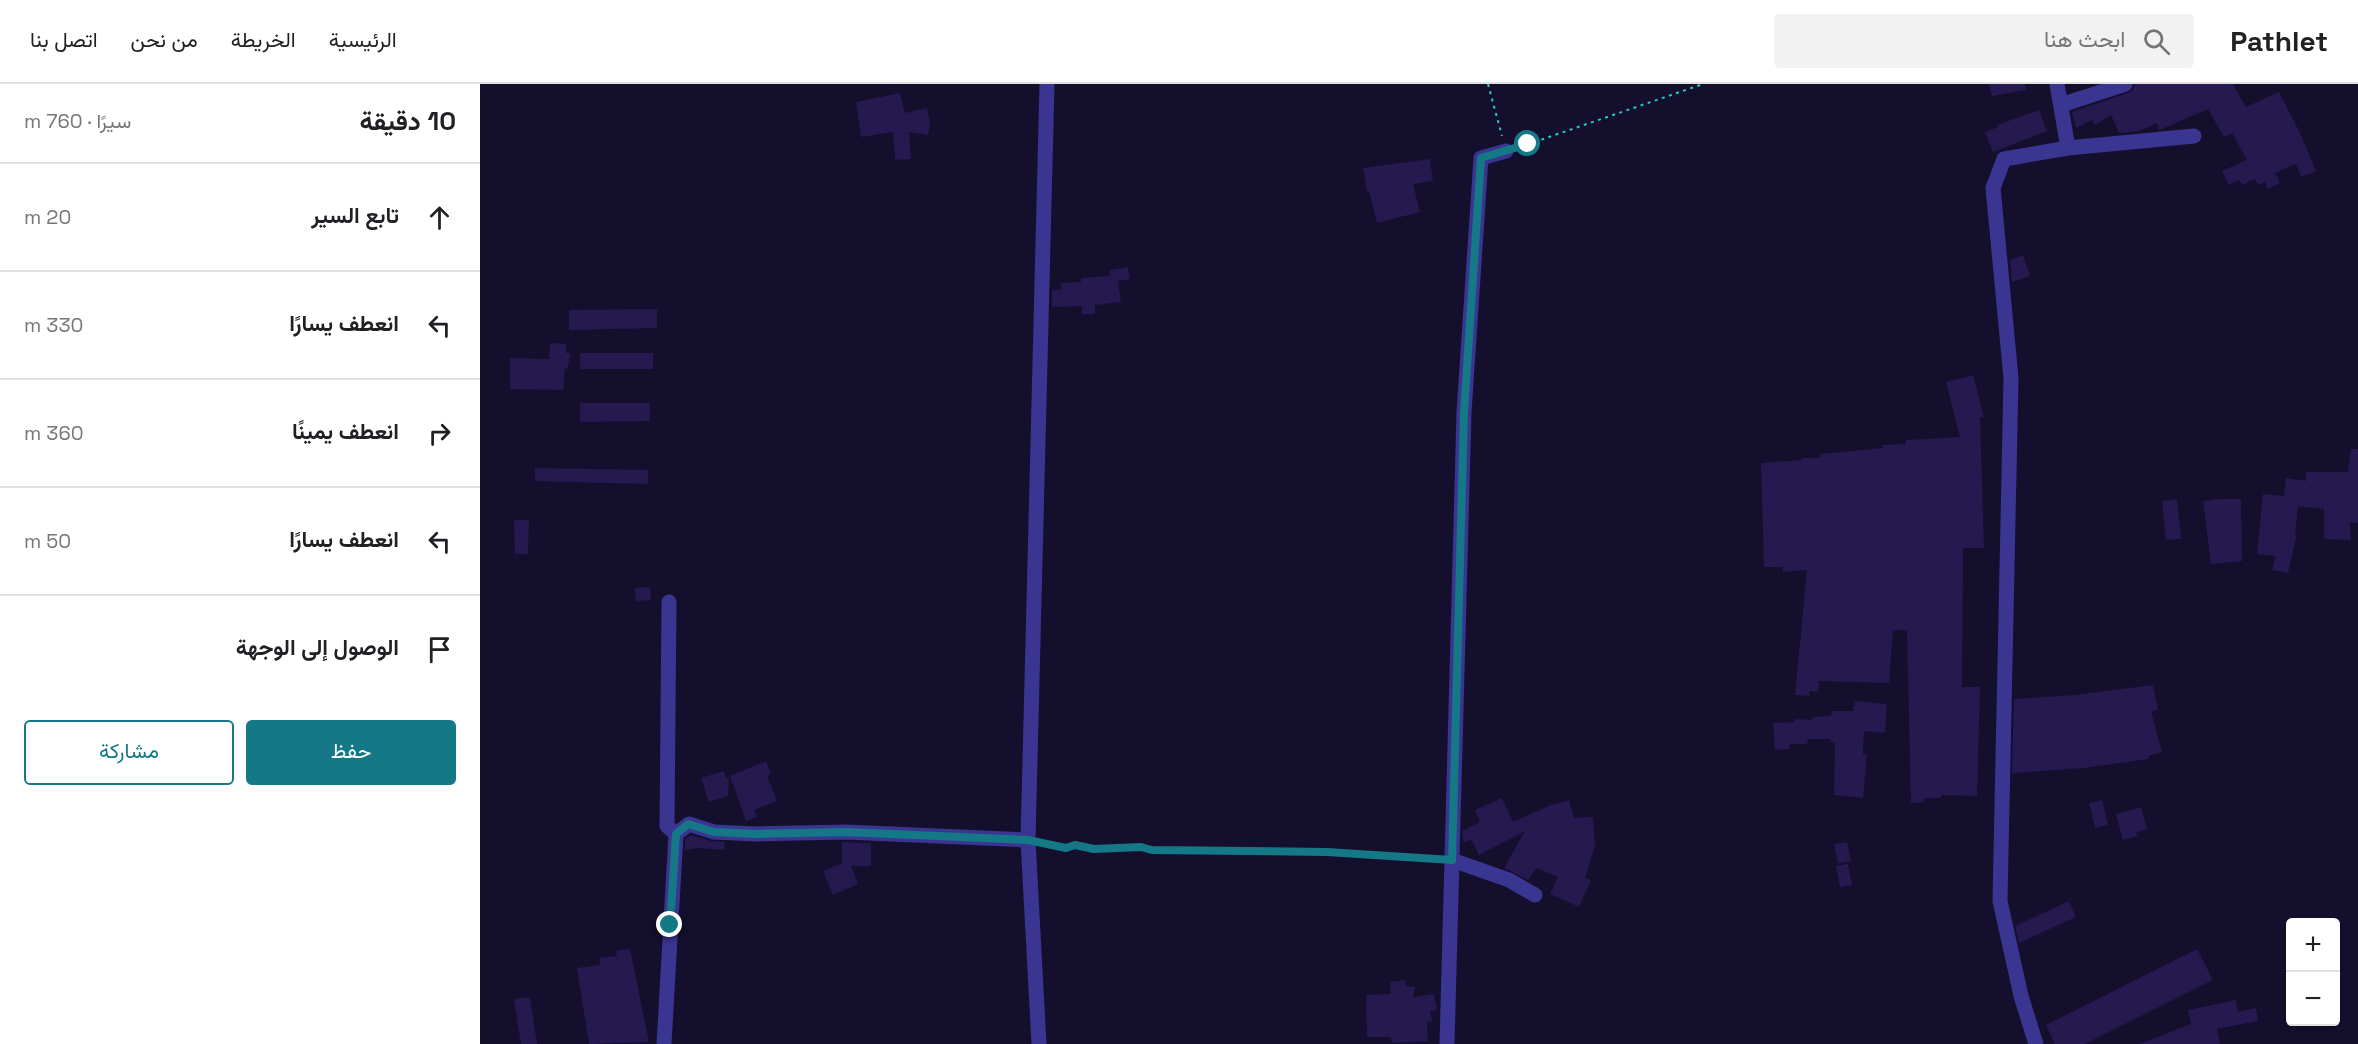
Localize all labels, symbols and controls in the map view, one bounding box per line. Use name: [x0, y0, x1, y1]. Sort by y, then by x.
search box: [1774, 14, 2194, 68]
text: Pathlet: [2230, 23, 2328, 59]
text: ابحث هنا: [2044, 25, 2125, 53]
icon: search: [2140, 25, 2173, 58]
text: اتصل بنا: [30, 26, 98, 53]
text: من نحن: [131, 26, 198, 53]
text: الخريطة: [231, 26, 296, 53]
text: الرئيسية: [329, 26, 397, 53]
text: 10 دقيقة: [359, 104, 456, 138]
text: سيرًا · 760 m: [24, 108, 131, 134]
route start: [1514, 130, 1540, 156]
text: تابع السير: [311, 201, 399, 229]
icon: ahead: [423, 201, 456, 234]
text: 20 m: [24, 204, 71, 230]
text: انعطف يسارًا: [289, 309, 399, 337]
icon: left: [423, 309, 456, 342]
text: 330 m: [24, 312, 83, 338]
text: انعطف يمينًا: [292, 417, 399, 445]
icon: right: [423, 417, 456, 450]
text: 360 m: [24, 420, 83, 446]
text: انعطف يسارًا: [289, 525, 399, 553]
icon: left: [423, 525, 456, 558]
text: 50 m: [24, 528, 71, 554]
text: الوصول إلى الوجهة: [236, 633, 399, 661]
icon: arrive: [423, 633, 456, 666]
button: مشاركة: [24, 720, 234, 785]
button: حفظ: [246, 720, 456, 785]
route end: [656, 911, 682, 937]
map controls: [2286, 918, 2340, 1026]
button: +: [2286, 918, 2340, 972]
button: −: [2286, 972, 2340, 1026]

